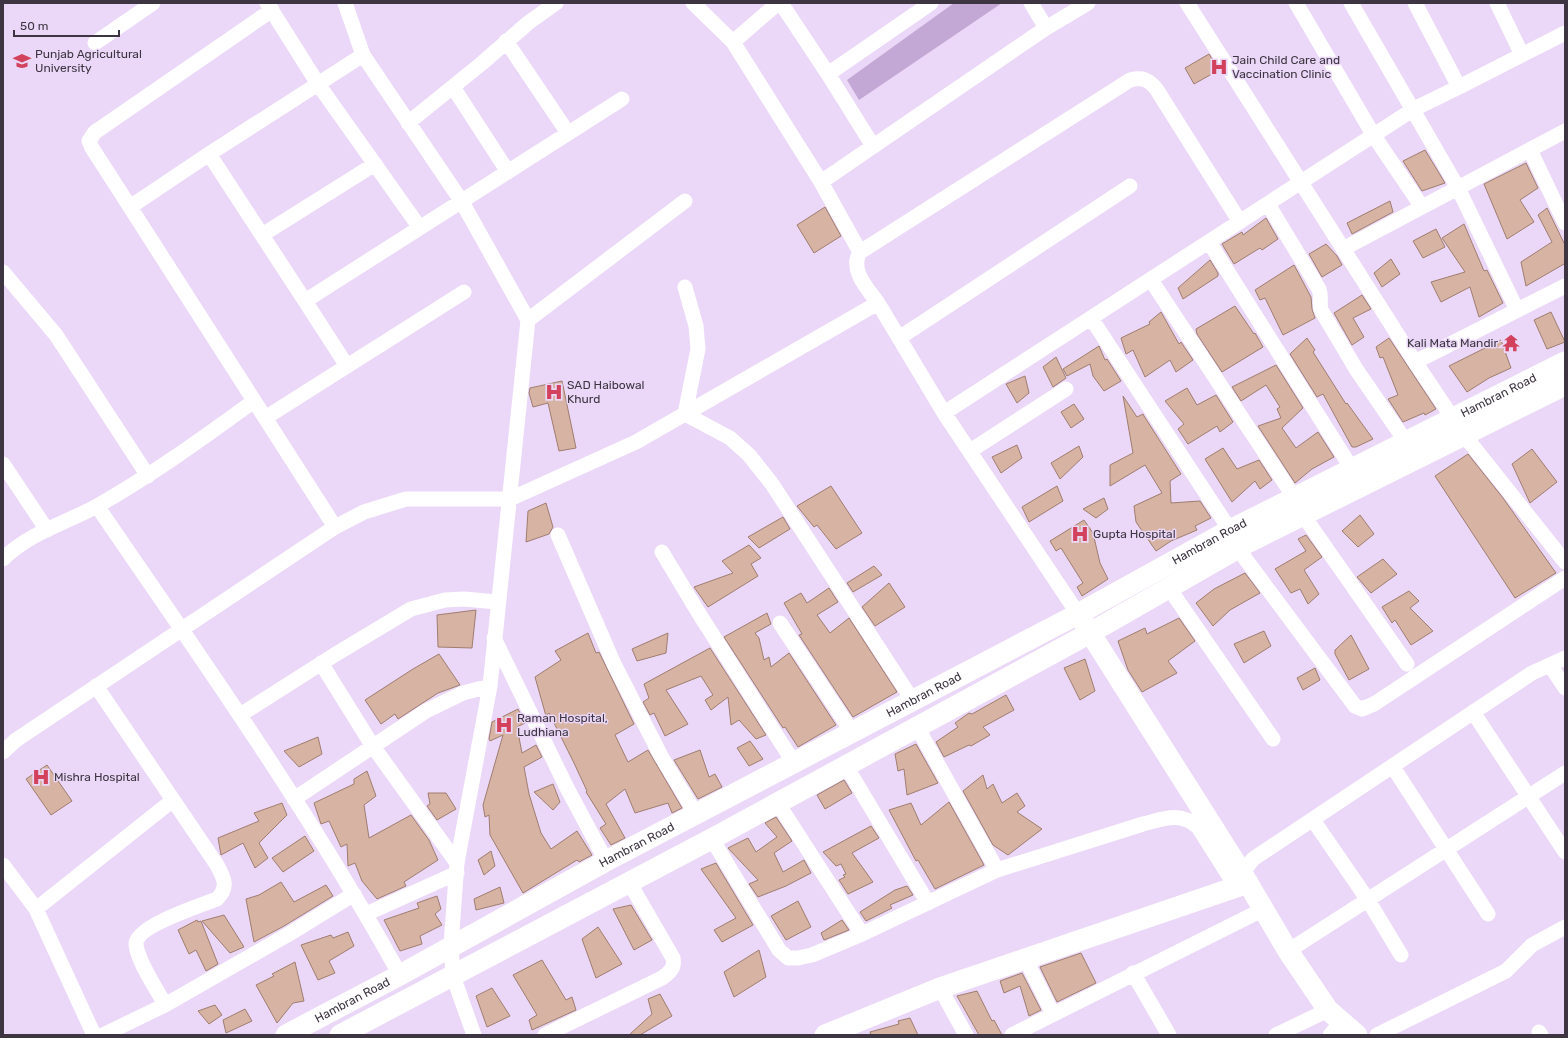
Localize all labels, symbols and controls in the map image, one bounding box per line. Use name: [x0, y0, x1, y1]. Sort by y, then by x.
scale bar: [14, 12, 119, 38]
text: 50 m: [20, 19, 48, 33]
place label: Punjab Agricultural University: [35, 47, 142, 75]
school or university icon: Punjab Agricultural University: [12, 51, 32, 71]
place label: Jain Child Care and Vaccination Clinic: [1232, 53, 1340, 81]
hospital icon: Jain Child Care and Vaccination Clinic: [1209, 57, 1229, 77]
temple icon: Kali Mata Mandir: [1501, 333, 1521, 353]
place label: Kali Mata Mandir: [1407, 336, 1498, 350]
street label: Hambran Road: [1458, 371, 1539, 420]
place label: SAD Haibowal Khurd: [567, 378, 645, 406]
hospital icon: SAD Haibowal Khurd: [544, 382, 564, 402]
street label: Hambran Road: [1170, 516, 1249, 568]
hospital icon: Gupta Hospital: [1070, 524, 1090, 544]
place label: Gupta Hospital: [1093, 527, 1176, 541]
street label: Hambran Road: [884, 669, 964, 720]
place label: Raman Hospital, Ludhiana: [517, 711, 608, 739]
hospital icon: Raman Hospital, Ludhiana: [494, 715, 514, 735]
hospital icon: Mishra Hospital: [31, 767, 51, 787]
place label: Mishra Hospital: [54, 770, 140, 784]
street label: Hambran Road: [597, 819, 677, 870]
street label: Hambran Road: [312, 975, 392, 1026]

